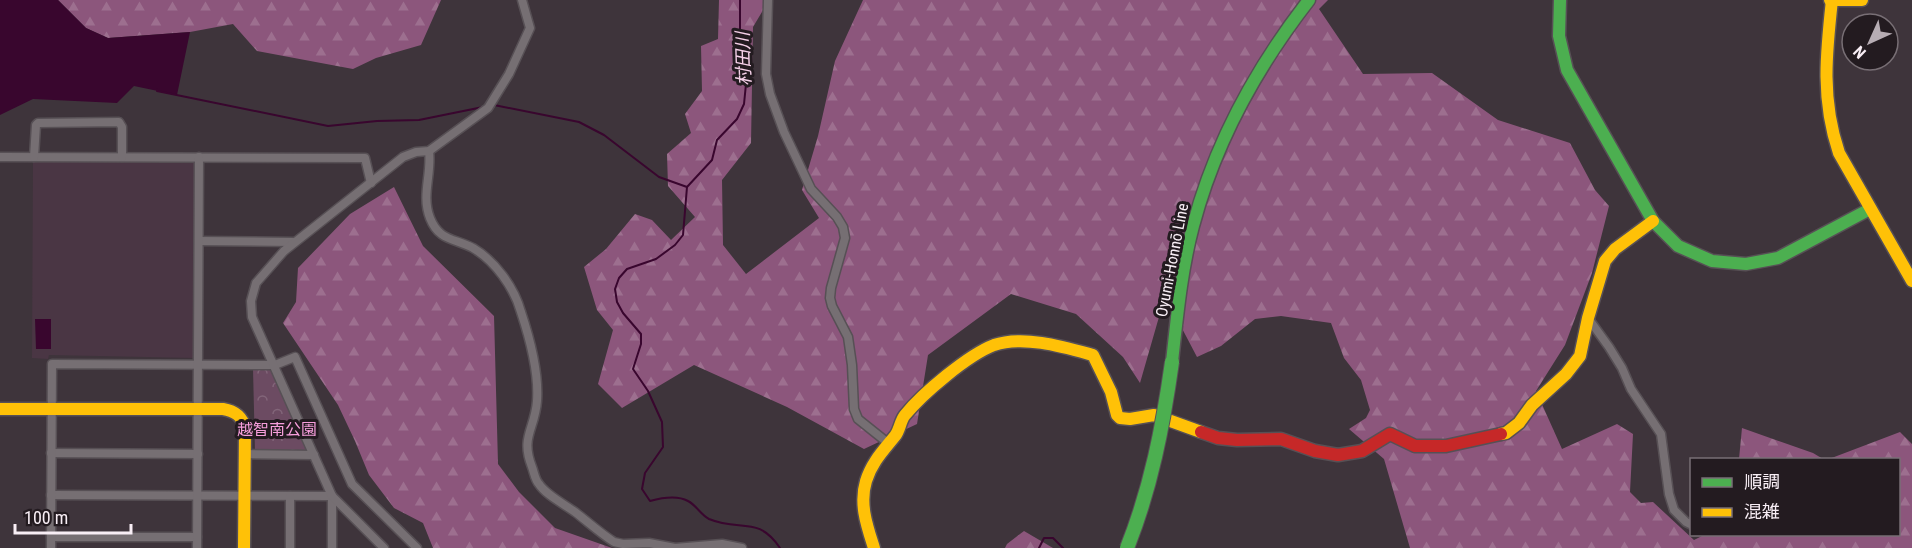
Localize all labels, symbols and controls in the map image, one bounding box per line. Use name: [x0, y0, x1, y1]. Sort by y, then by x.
north arrow: [1840, 12, 1900, 72]
water label: 村田川: [731, 30, 754, 86]
text: N: [1850, 42, 1870, 62]
street label: Oyumi-Honnō Line: [1152, 202, 1192, 318]
park label: 越智南公園: [237, 420, 317, 439]
legend: [1690, 458, 1900, 536]
text: 順調: [1744, 471, 1780, 492]
scale bar: [15, 497, 130, 535]
text: 混雑: [1744, 501, 1780, 522]
text: 100 m: [24, 507, 68, 528]

